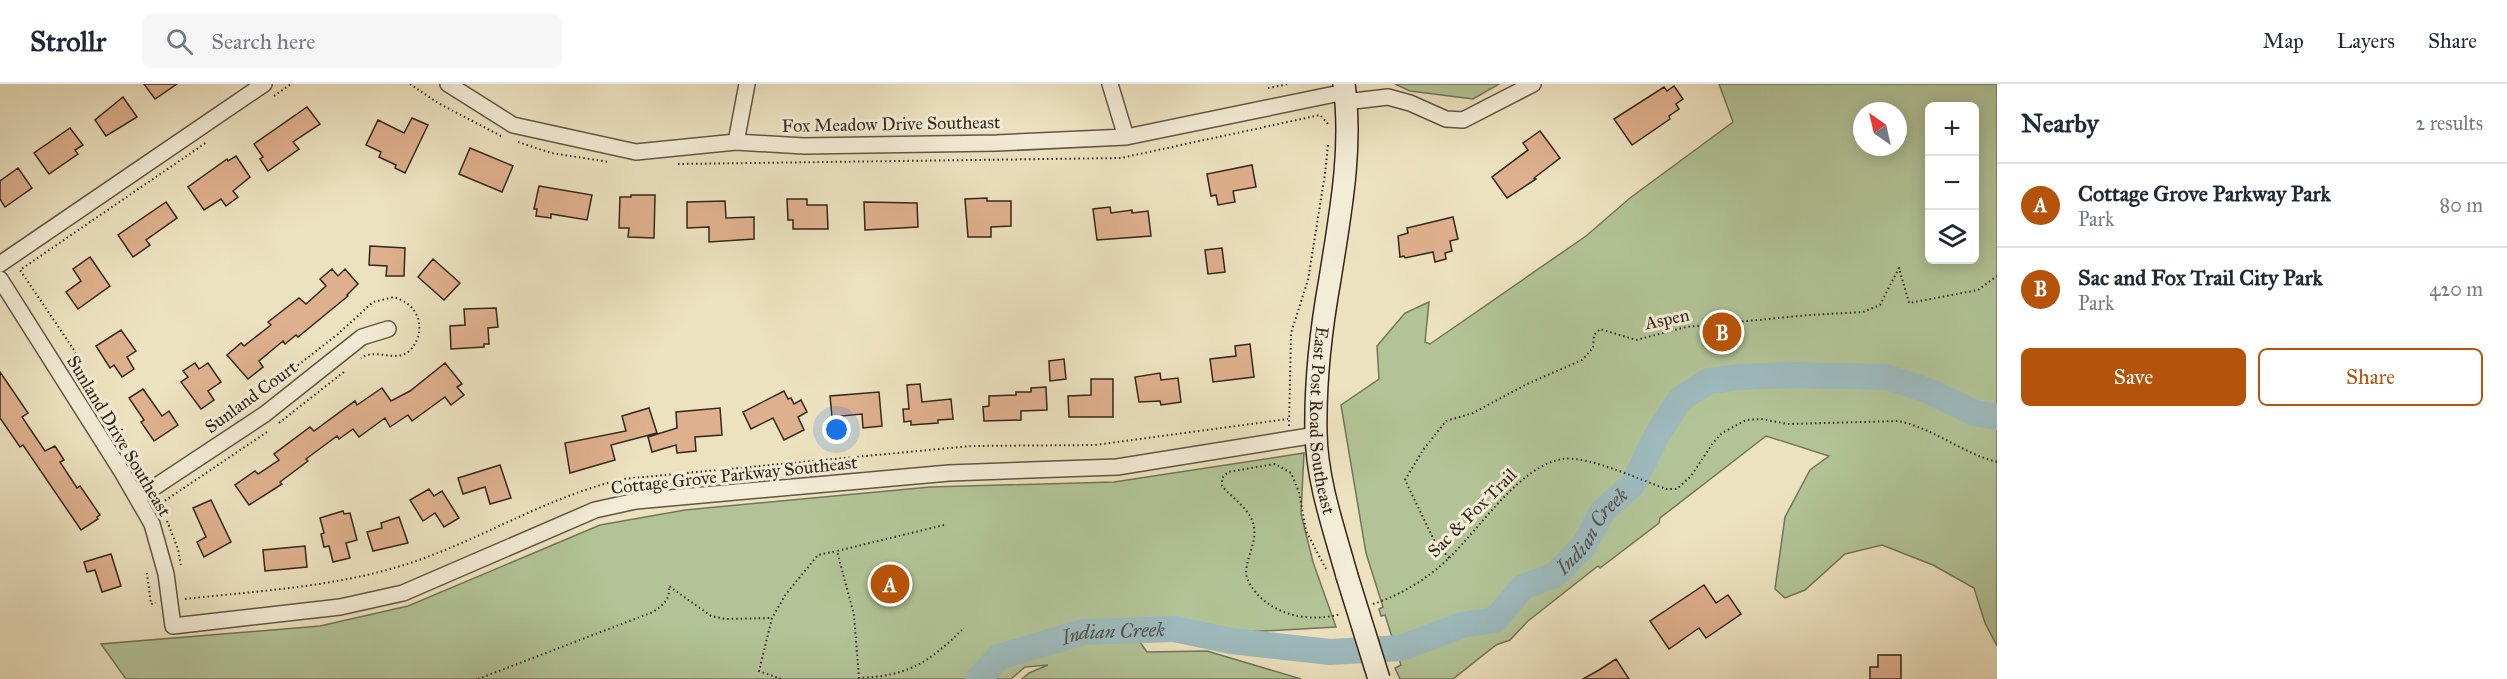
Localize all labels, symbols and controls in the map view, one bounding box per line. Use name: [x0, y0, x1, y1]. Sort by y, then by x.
search box: [142, 14, 562, 68]
text: Strollr: [30, 24, 106, 59]
icon: search: [163, 25, 196, 58]
text: Search here: [211, 28, 315, 55]
text: Map: [2263, 28, 2304, 54]
text: Layers: [2337, 28, 2395, 54]
text: Share: [2428, 28, 2477, 54]
north arrow: [1853, 102, 1907, 156]
map controls: [1925, 102, 1979, 264]
button: +: [1925, 102, 1979, 156]
text: Nearby: [2021, 107, 2099, 139]
street label: Fox Meadow Drive Southeast: [782, 111, 1001, 137]
text: 2 results: [2415, 111, 2483, 135]
button: −: [1925, 156, 1979, 210]
text: Cottage Grove Parkway Park: [2078, 180, 2331, 207]
text: A: [2034, 193, 2047, 217]
text: 80 m: [2440, 193, 2483, 217]
text: Park: [2078, 207, 2114, 231]
button: layers: [1925, 210, 1979, 264]
text: Sac and Fox Trail City Park: [2078, 264, 2323, 291]
text: B: [2034, 277, 2047, 301]
text: 420 m: [2429, 277, 2483, 301]
text: Park: [2078, 291, 2114, 315]
street label: Aspen: [1642, 304, 1692, 335]
pin: B: [1702, 310, 1742, 354]
street label: East Post Road Southeast: [1305, 325, 1340, 518]
button: Save: [2021, 348, 2246, 406]
button: Share: [2258, 348, 2483, 406]
street label: Sunland Drive Southeast: [62, 352, 176, 521]
street label: Sunland Court: [200, 356, 302, 438]
your location: [822, 415, 851, 444]
street label: Cottage Grove Parkway Southeast: [610, 451, 859, 500]
street label: Sac & Fox Trail: [1423, 464, 1521, 562]
water label: Indian Creek: [1550, 483, 1633, 580]
pin: A: [870, 562, 910, 606]
water label: Indian Creek: [1058, 617, 1165, 650]

